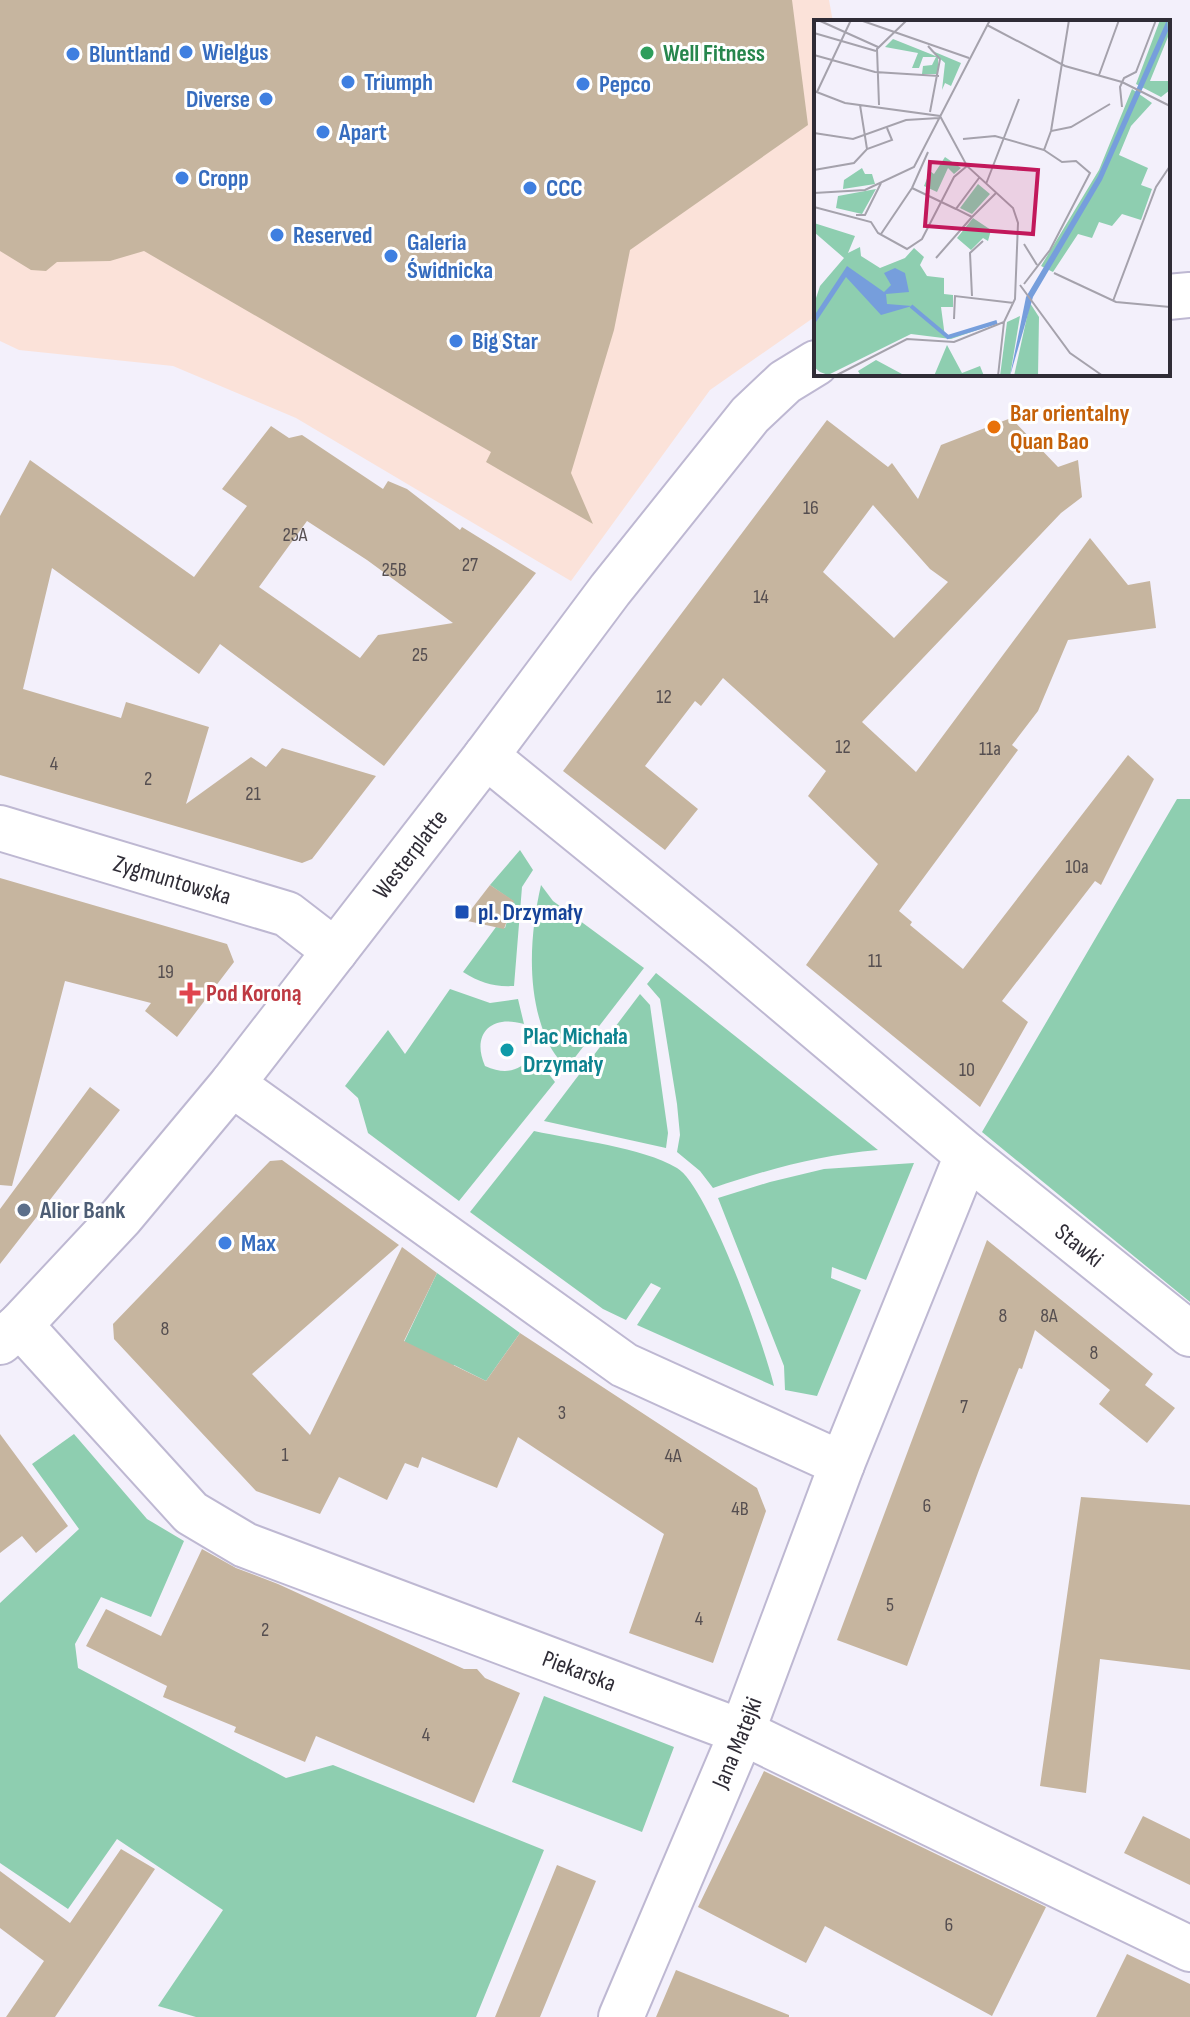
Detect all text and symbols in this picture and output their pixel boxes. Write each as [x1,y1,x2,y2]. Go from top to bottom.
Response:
inset map [814,20,1170,376]
place label: Wielgus [202,38,269,67]
place label: Well Fitness [663,39,765,68]
place label: Bluntland [89,40,170,69]
marker: Wielgus [177,43,195,61]
marker: Well Fitness [638,44,656,62]
marker: Bluntland [64,45,82,63]
place label: Triumph [364,68,433,97]
place label: Pepco [599,70,651,99]
marker: Triumph [339,73,357,91]
marker: Pepco [574,75,592,93]
place label: Diverse [186,85,250,114]
marker: Diverse [257,90,275,108]
place label: Apart [338,118,387,147]
marker: Apart [314,123,332,141]
place label: Cropp [198,164,249,193]
marker: Cropp [173,169,191,187]
place label: CCC [546,174,583,203]
marker: CCC [521,179,539,197]
place label: Reserved [293,221,372,250]
marker: Reserved [268,226,286,244]
place label: Galeria Świdnicka [407,228,493,285]
marker: Galeria Świdnicka [382,247,400,265]
place label: Big Star [472,327,539,356]
marker: Big Star [447,332,465,350]
place label: Bar orientalny Quan Bao [1010,399,1129,456]
marker: Bar orientalny Quan Bao [985,418,1003,436]
house number: 16 [803,496,819,520]
house number: 25A [283,523,308,547]
house number: 27 [462,553,478,577]
house number: 25B [381,558,407,582]
house number: 14 [753,585,769,609]
house number: 25 [412,643,428,667]
house number: 12 [656,685,672,709]
house number: 12 [835,735,851,759]
house number: 11a [979,737,1001,761]
house number: 4 [50,752,58,776]
house number: 2 [144,767,152,791]
house number: 21 [245,782,261,806]
street label: Westerplatte [367,804,454,905]
street label: Zygmuntowska [110,849,234,911]
house number: 10a [1065,855,1089,879]
place label: pl. Drzymały [478,898,583,927]
marker: pl. Drzymały [453,903,471,921]
house number: 11 [868,949,882,973]
house number: 19 [158,960,174,984]
place label: Pod Koroną [206,979,301,1008]
marker: Pod Koroną [181,984,199,1002]
place label: Plac Michała Drzymały [523,1022,628,1079]
marker: Plac Michała Drzymały [498,1041,516,1059]
house number: 10 [959,1058,975,1082]
place label: Alior Bank [39,1196,125,1225]
marker: Alior Bank [15,1201,33,1219]
street label: Stawki [1049,1217,1109,1274]
place label: Max [241,1229,276,1258]
marker: Max [216,1234,234,1252]
house number: 8 [999,1304,1007,1328]
house number: 8A [1040,1304,1058,1328]
house number: 8 [161,1317,169,1341]
house number: 8 [1090,1341,1098,1365]
house number: 7 [960,1395,968,1419]
house number: 3 [558,1401,566,1425]
house number: 1 [282,1443,289,1467]
house number: 4A [665,1444,682,1468]
house number: 6 [923,1494,931,1518]
house number: 4B [731,1497,749,1521]
house number: 5 [886,1593,894,1617]
house number: 4 [695,1607,703,1631]
house number: 2 [261,1618,269,1642]
street label: Piekarska [538,1644,620,1698]
street label: Jana Matejki [705,1693,769,1794]
house number: 4 [422,1723,430,1747]
house number: 6 [945,1913,953,1937]

